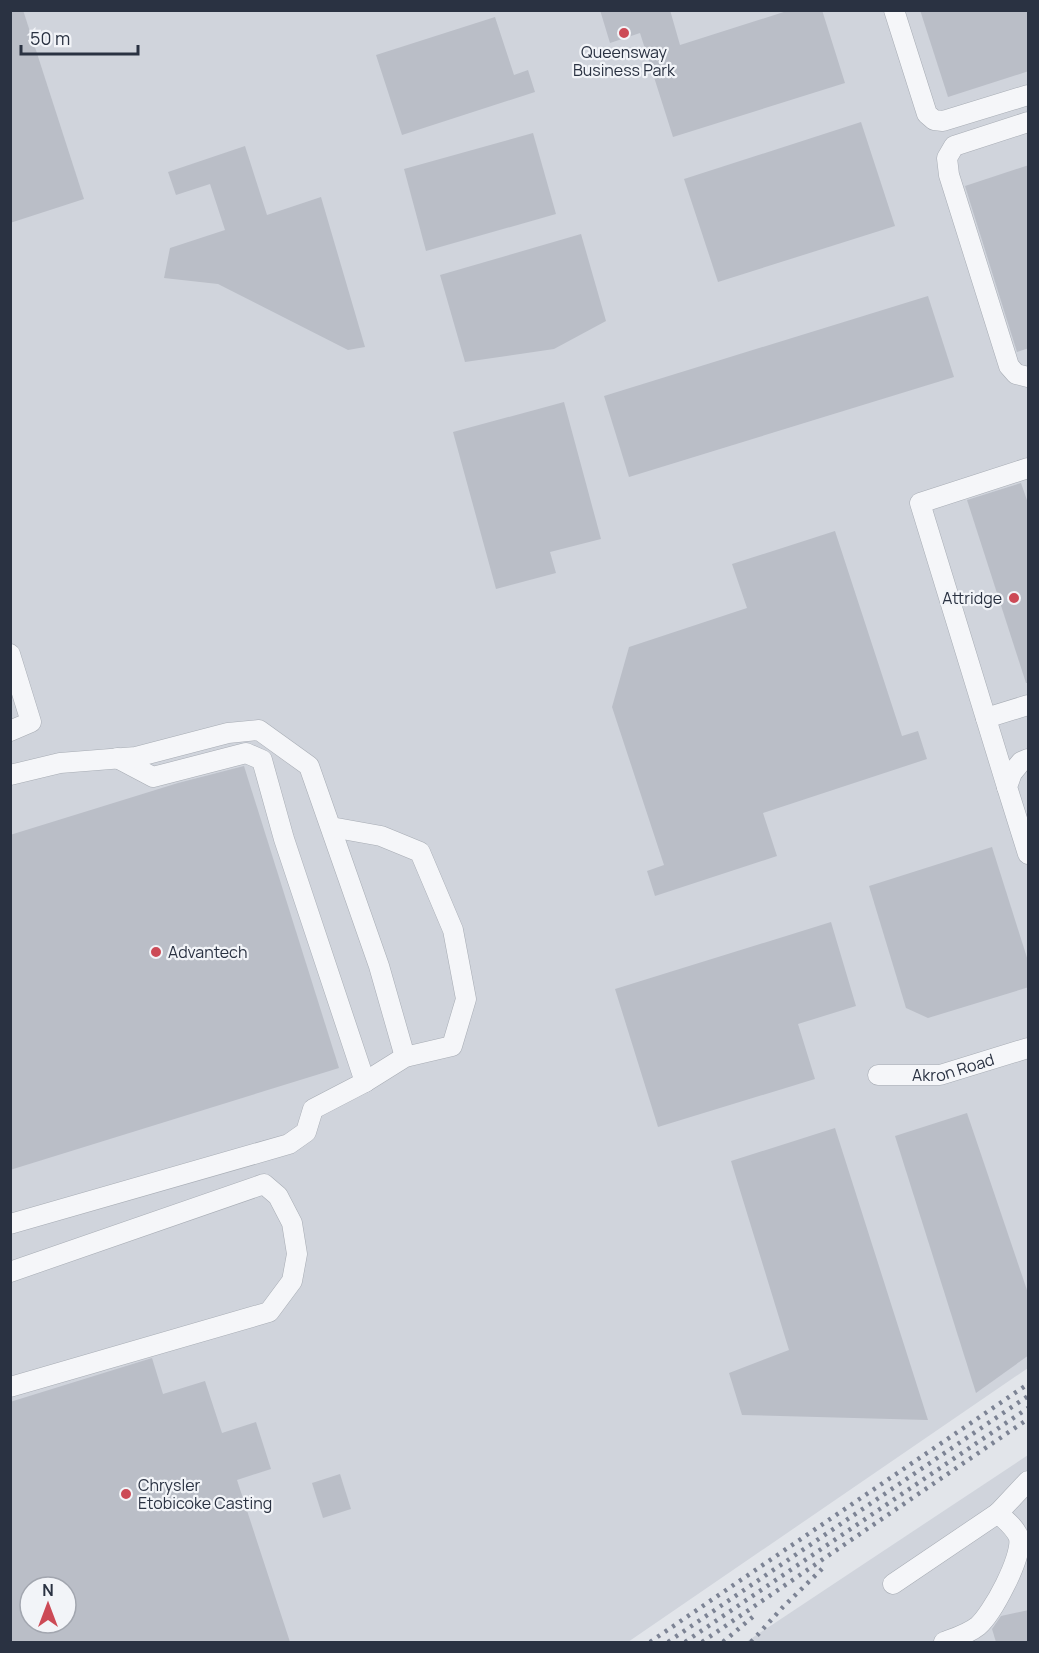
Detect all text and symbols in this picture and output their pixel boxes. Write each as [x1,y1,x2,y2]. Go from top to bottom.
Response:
scale bar [21,18,138,56]
text: 50 m [30,26,70,50]
marker: Queensway Business Park [617,26,631,40]
place label: Queensway Business Park [573,41,676,81]
place label: Attridge [942,587,1002,609]
marker: Attridge [1007,591,1021,605]
place label: Advantech [168,941,247,963]
marker: Advantech [149,945,163,959]
street label: Akron Road [912,1048,997,1087]
place label: Chrysler Etobicoke Casting [138,1474,272,1514]
marker: Chrysler Etobicoke Casting [119,1487,133,1501]
north arrow [18,1575,78,1635]
text: N [42,1579,54,1601]

